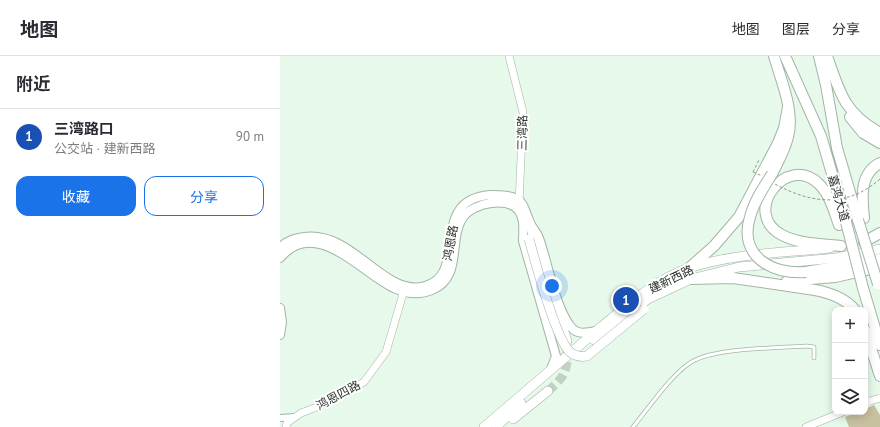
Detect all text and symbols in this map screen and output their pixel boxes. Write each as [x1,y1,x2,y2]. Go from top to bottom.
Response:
text: 地图 [20,17,58,41]
text: 地图 [732,20,760,38]
text: 图层 [782,20,810,38]
text: 分享 [832,20,860,38]
text: 附近 [16,73,50,95]
street label: 三湾路 [514,115,530,151]
text: 三湾路口 [54,119,114,138]
text: 1 [25,128,33,145]
text: 90 m [236,128,264,145]
text: 公交站 · 建新西路 [54,140,155,157]
street label: 嘉鸿大道 [825,173,853,223]
button: 收藏 [16,176,136,216]
button: 分享 [144,176,264,216]
street label: 鸿恩路 [439,224,461,262]
street label: 建新西路 [646,262,696,296]
your location [542,276,562,296]
pin: 1 [613,285,639,315]
map controls [832,307,868,415]
button: + [832,307,868,343]
button: − [832,343,868,379]
street label: 鸿恩四路 [313,377,363,413]
button: layers [832,379,868,415]

